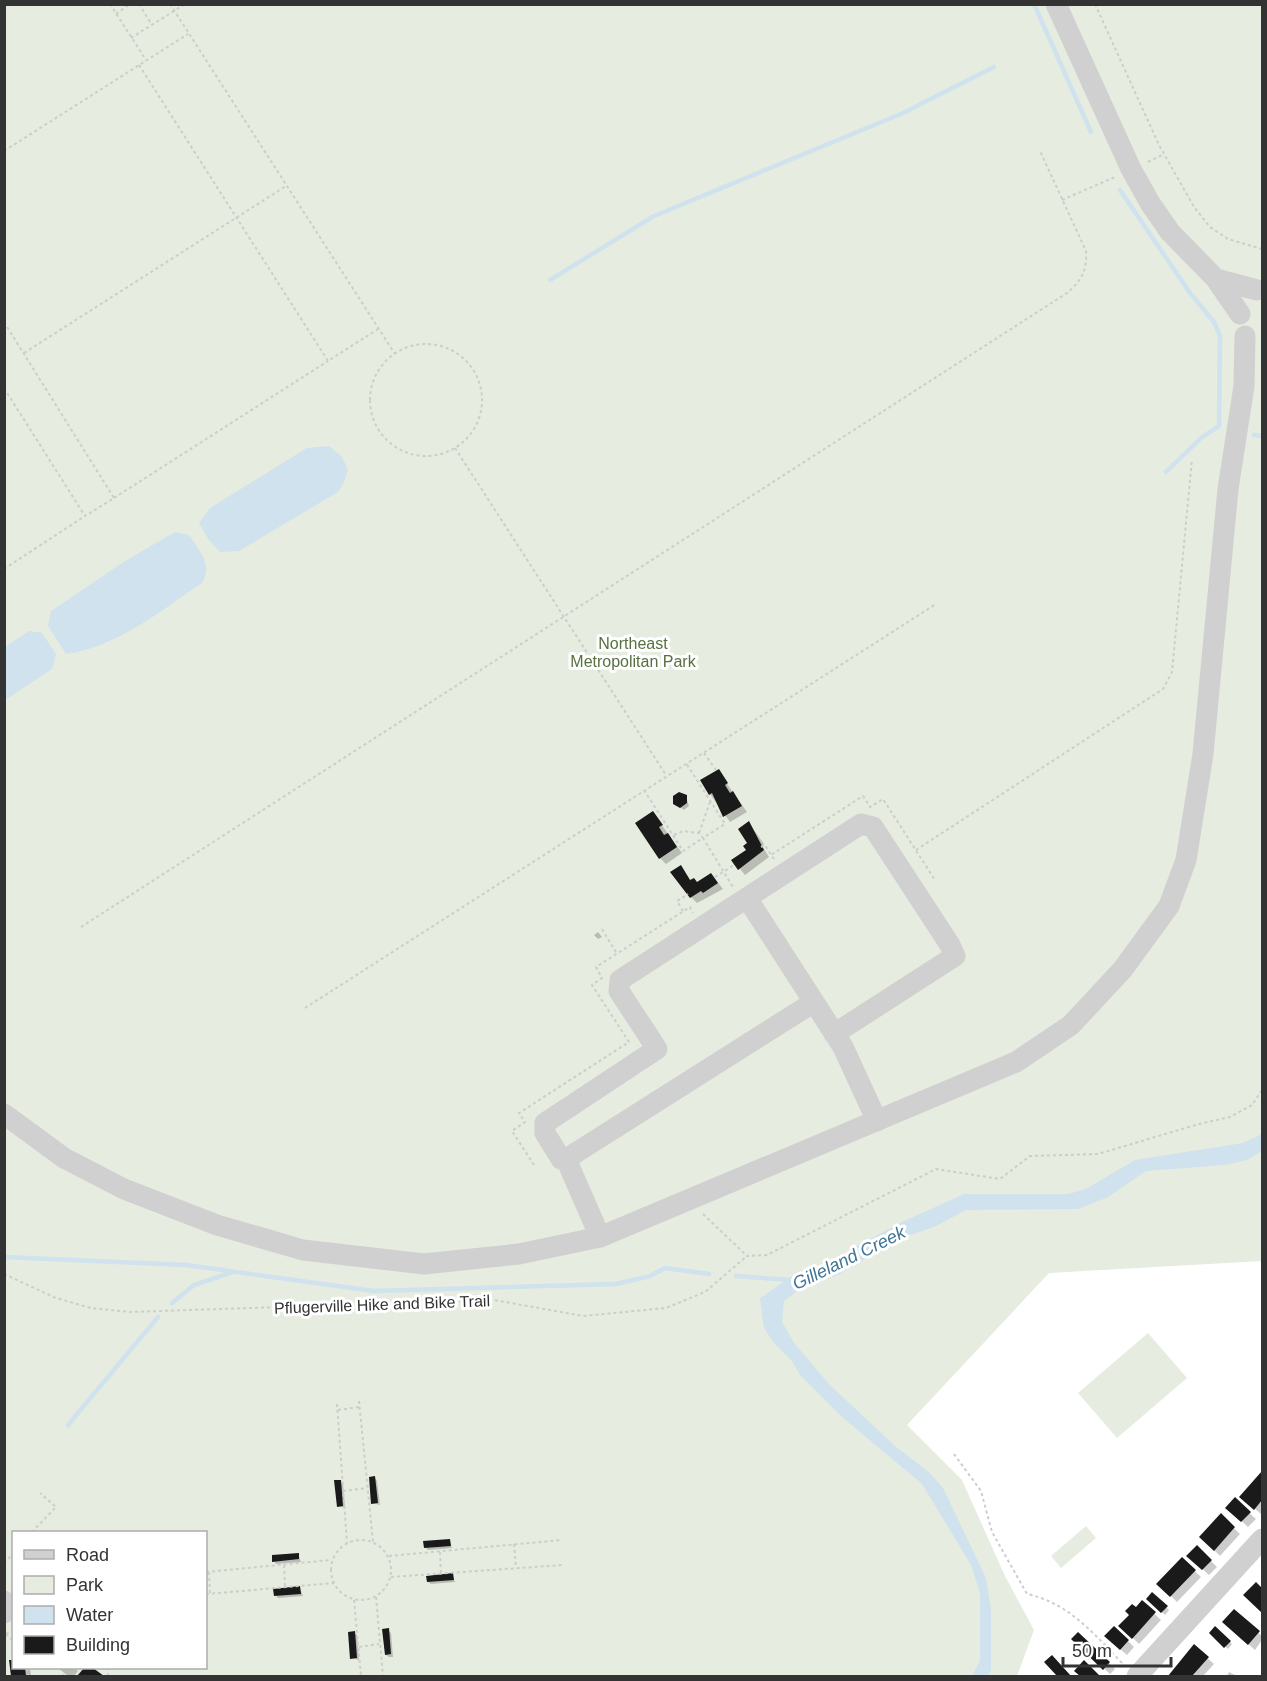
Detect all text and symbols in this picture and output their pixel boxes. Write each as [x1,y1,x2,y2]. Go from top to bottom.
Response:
park label: Northeast Metropolitan Park [570,635,697,670]
water label: Gilleland Creek [789,1222,910,1294]
street label: Pflugerville Hike and Bike Trail [274,1292,490,1317]
legend [12,1531,207,1669]
text: Road [66,1545,109,1565]
text: Park [66,1575,104,1595]
text: Water [66,1605,113,1625]
scale bar [1063,1630,1171,1668]
text: Building [66,1635,130,1655]
text: 50 m [1072,1641,1112,1661]

